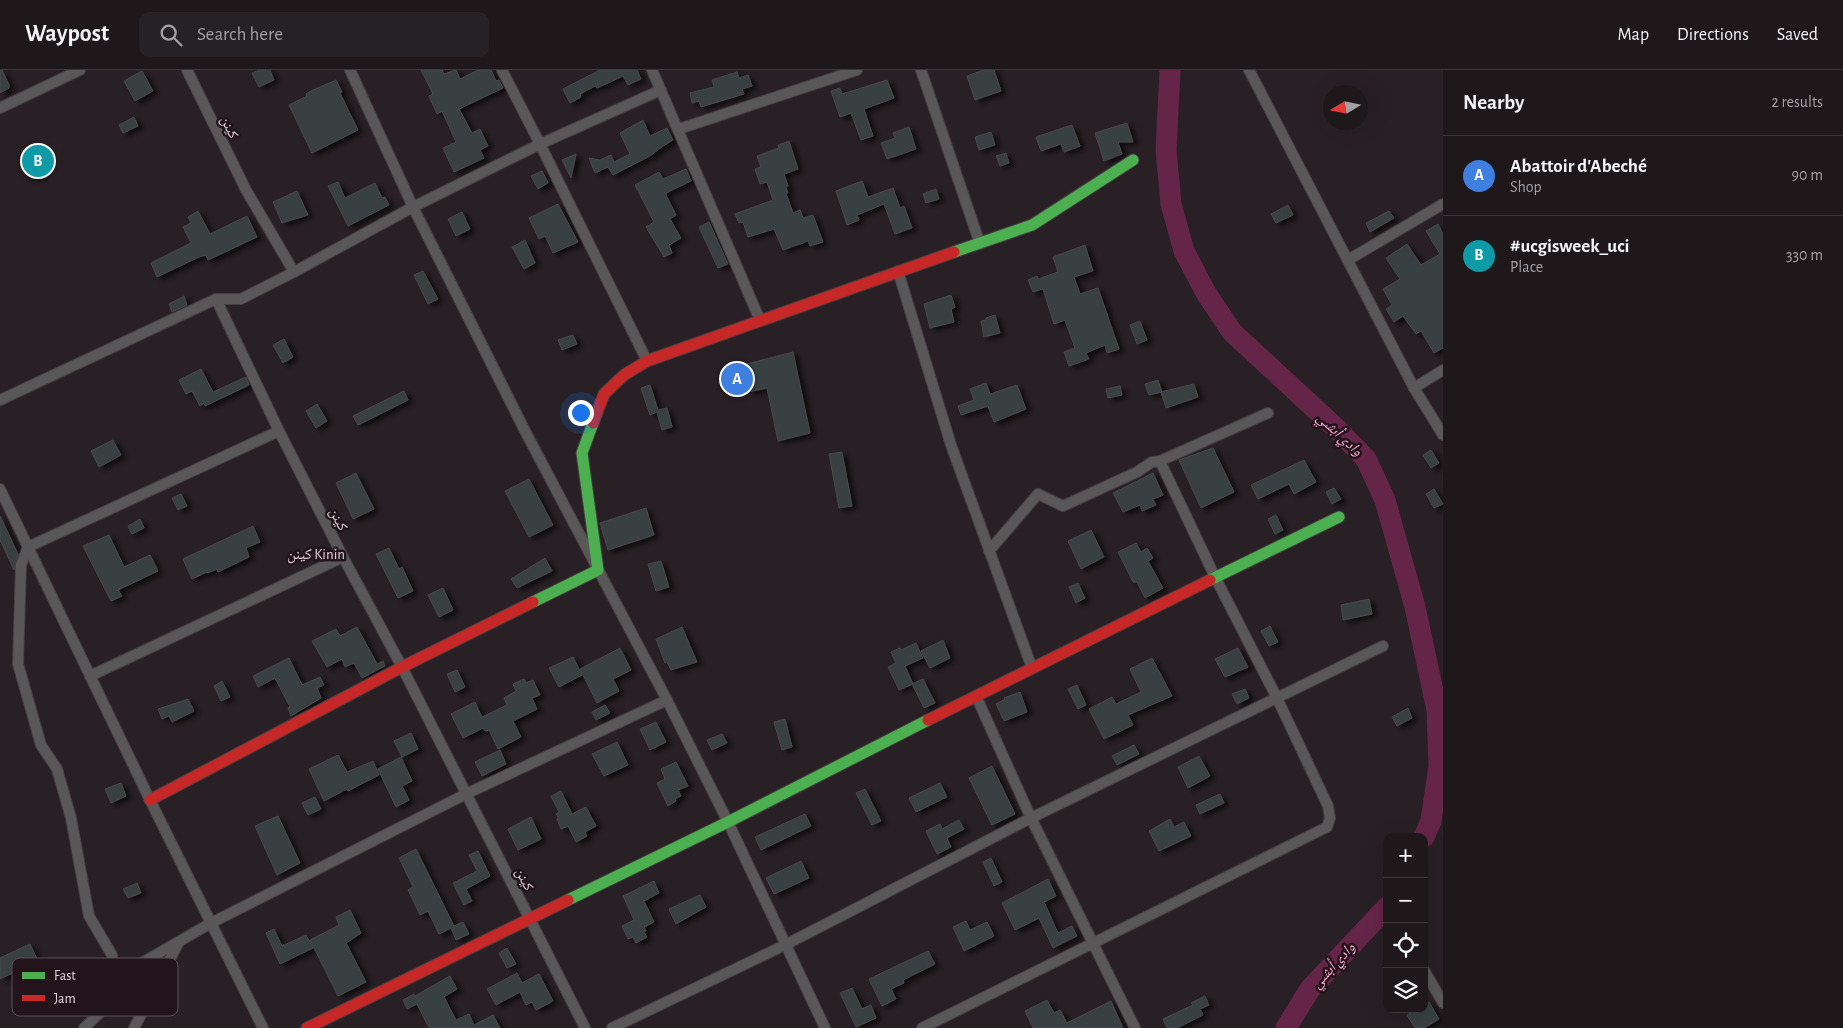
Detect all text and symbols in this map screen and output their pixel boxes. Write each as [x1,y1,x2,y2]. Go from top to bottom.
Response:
search box [139,12,489,57]
icon: search [157,21,185,49]
text: Waypost [25,22,109,46]
text: Search here [197,25,283,44]
text: Map [1618,26,1649,44]
text: Directions [1677,26,1749,44]
text: Saved [1777,26,1818,44]
north arrow [1323,85,1368,130]
text: Nearby [1463,92,1524,113]
text: 2 results [1771,94,1823,110]
street label: كينن [217,114,241,142]
pin: B [22,142,54,180]
text: Abattoir d'Abeché [1510,157,1647,176]
text: A [1474,167,1484,183]
text: 90 m [1792,167,1823,183]
text: Shop [1510,179,1542,195]
text: #ucgisweek_uci [1510,237,1630,256]
text: B [1474,247,1484,263]
text: 330 m [1786,247,1823,263]
text: Place [1510,259,1543,275]
pin: A [721,360,753,398]
your location [568,400,594,426]
water label: وادي أبشي [1311,408,1367,462]
street label: كينن [326,506,350,534]
district label: كينن Kinin [287,547,345,564]
map controls [1383,833,1428,1013]
button: + [1383,833,1428,878]
street label: كينن [512,866,536,894]
button: − [1383,878,1428,923]
button: locate [1383,923,1428,968]
water label: وادي أبشي [1307,938,1361,994]
legend [12,958,178,1016]
button: layers [1383,968,1428,1013]
text: Fast [54,969,76,983]
text: Jam [54,992,76,1006]

